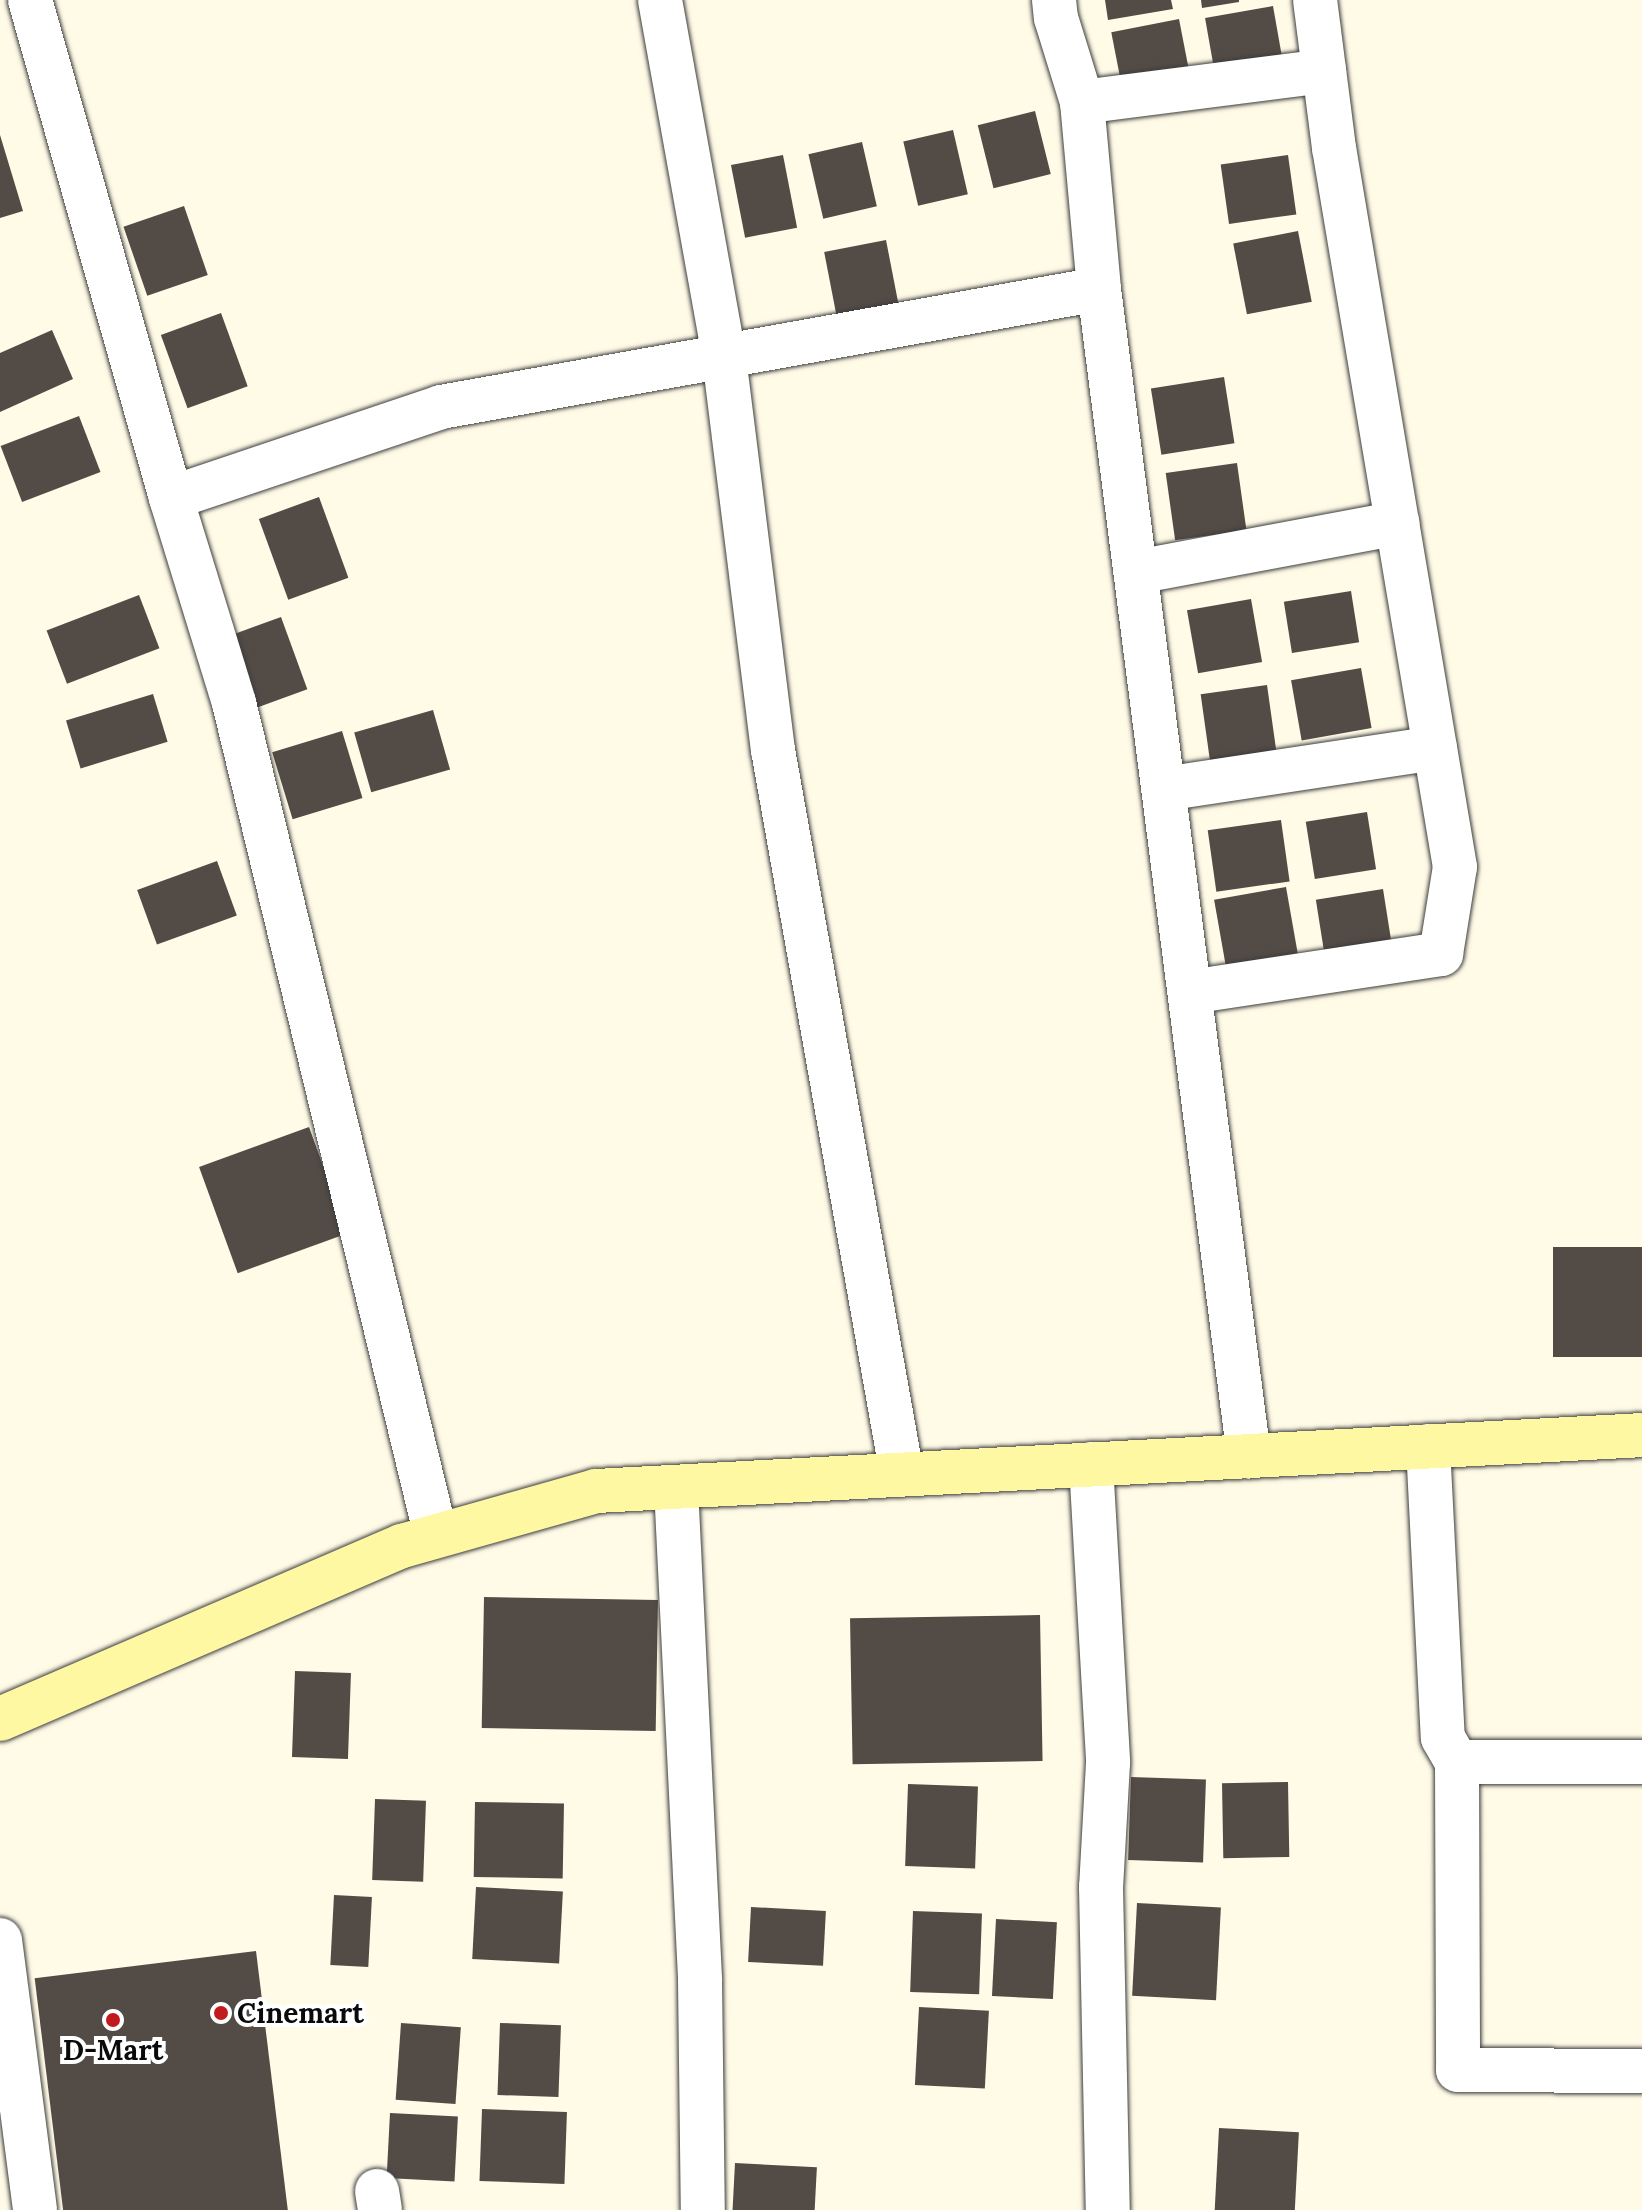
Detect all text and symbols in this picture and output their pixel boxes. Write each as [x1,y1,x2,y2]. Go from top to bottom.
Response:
place label: Cinemart [237,1996,364,2030]
marker: Cinemart [212,2004,230,2022]
marker: D-Mart [104,2011,122,2029]
place label: D-Mart [63,2033,163,2067]

